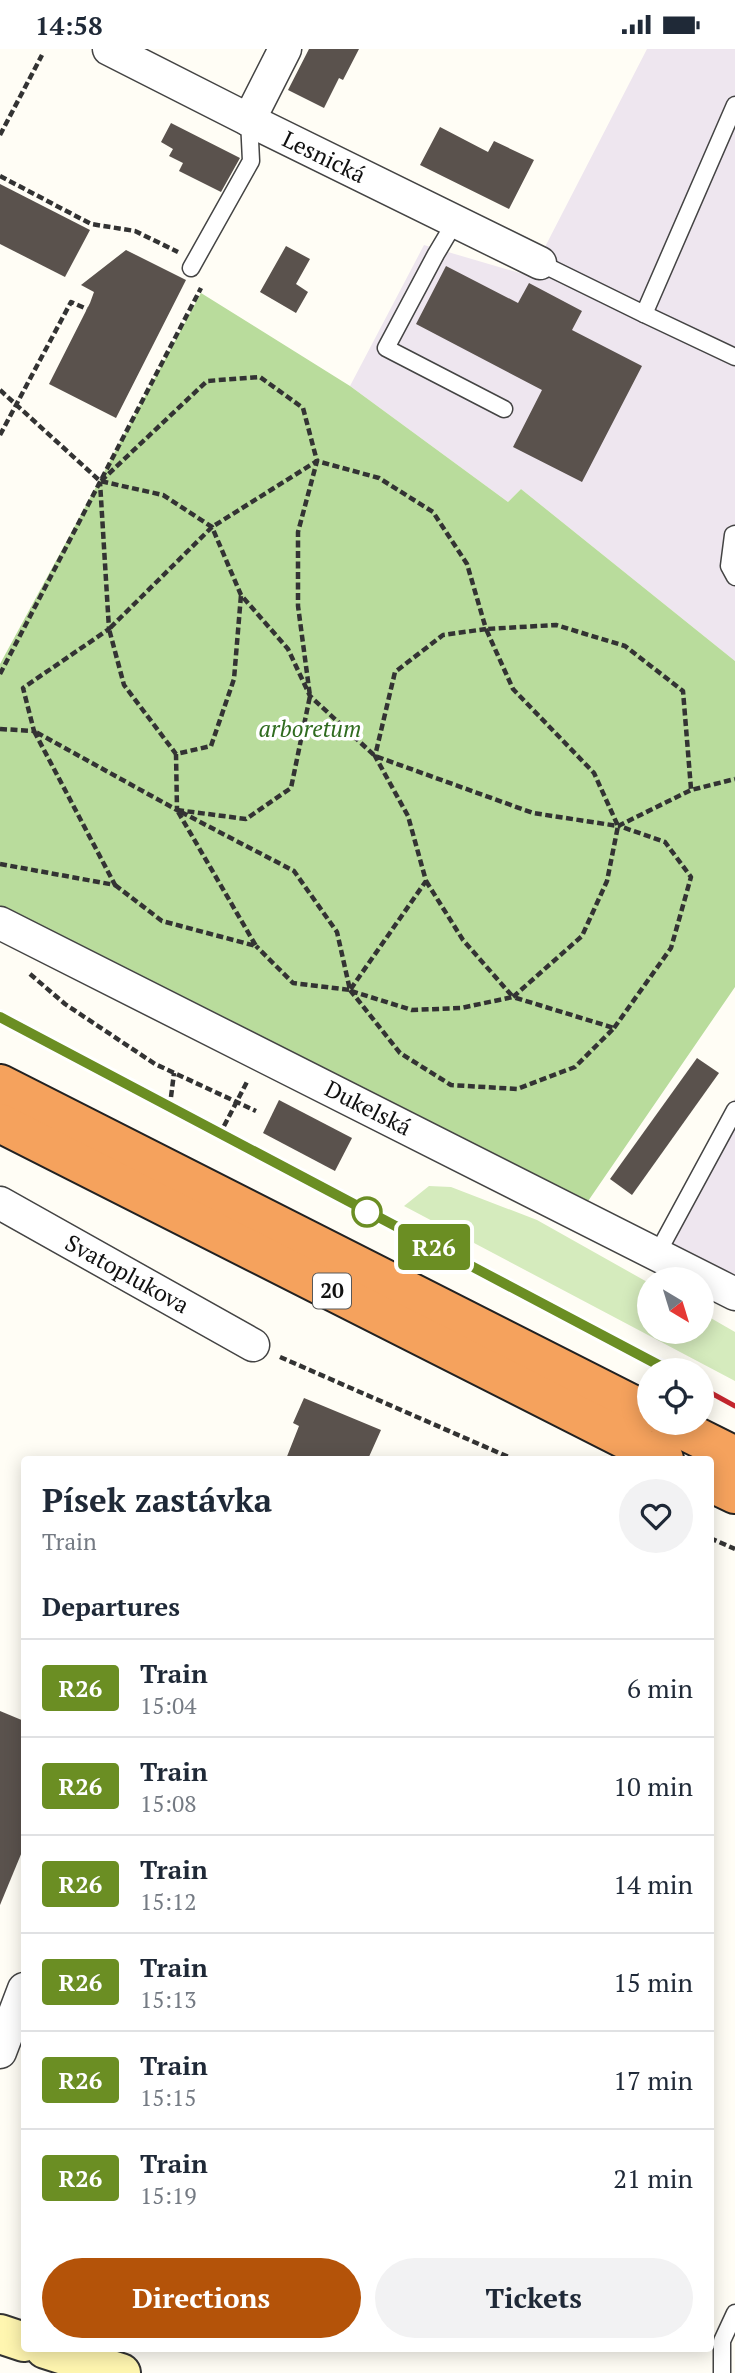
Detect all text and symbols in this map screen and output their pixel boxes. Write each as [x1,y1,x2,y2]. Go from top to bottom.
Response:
text: 14:58 [35,8,103,42]
street label: Lesnická [277,123,371,190]
park label: arboretum [259,713,361,744]
street label: Dukelská [320,1073,417,1143]
unlabelled marker [352,1197,382,1227]
line badge: R26 [394,1224,474,1270]
street label: Svatoplukova [60,1227,195,1321]
text: R26 [412,1231,456,1263]
north arrow [637,1267,714,1344]
map controls [637,1267,714,1435]
road number: 20 [313,1273,351,1309]
button: locate [637,1358,714,1435]
text: Písek zastávka [42,1478,272,1521]
button: heart [619,1479,693,1553]
text: Train [42,1526,97,1557]
text: Departures [42,1589,180,1623]
text: Train [140,1656,208,1690]
text: 6 min [627,1671,693,1705]
text: R26 [59,1672,102,1704]
text: 15:04 [140,1690,197,1721]
text: Train [140,1754,208,1788]
text: 10 min [613,1769,693,1803]
text: R26 [59,1770,102,1802]
text: 15:08 [140,1788,197,1819]
text: Train [140,1852,208,1886]
text: 14 min [613,1867,693,1901]
text: R26 [59,1868,102,1900]
text: 15:12 [140,1886,197,1917]
text: Train [140,1950,208,1984]
text: 15 min [613,1965,693,1999]
text: R26 [59,1966,102,1998]
text: 15:13 [140,1984,197,2015]
text: Train [140,2048,208,2082]
text: 17 min [613,2063,693,2097]
text: R26 [59,2064,102,2096]
text: 15:15 [140,2082,197,2113]
text: Train [140,2146,208,2180]
text: 21 min [613,2161,693,2195]
text: R26 [59,2162,102,2194]
text: 15:19 [140,2180,197,2211]
button: Directions [42,2258,361,2338]
button: Tickets [375,2258,693,2338]

